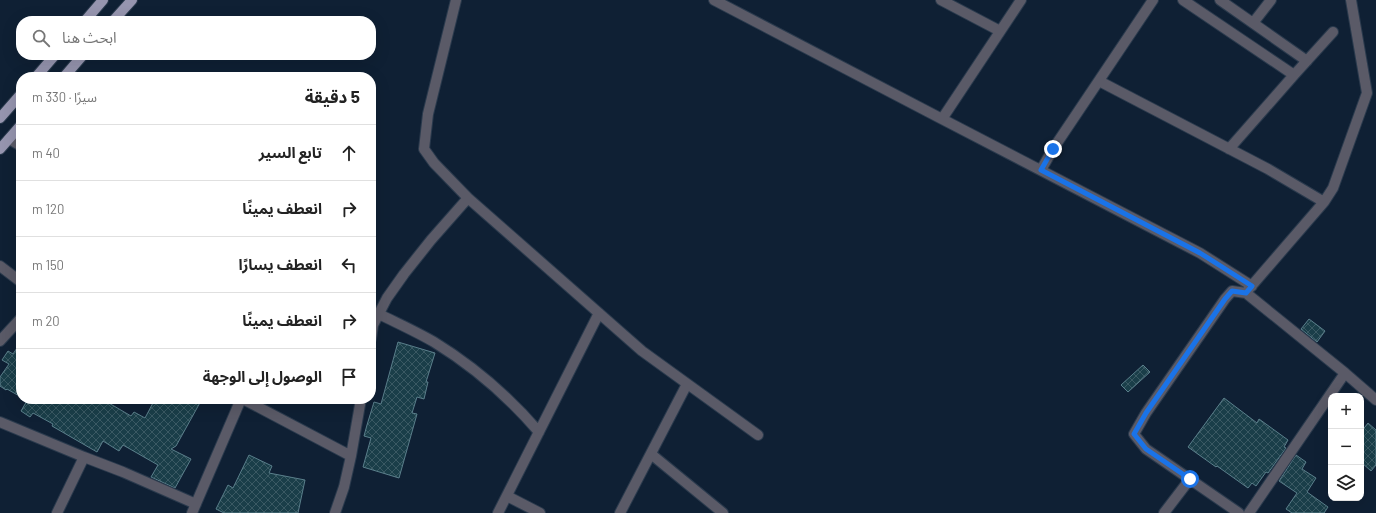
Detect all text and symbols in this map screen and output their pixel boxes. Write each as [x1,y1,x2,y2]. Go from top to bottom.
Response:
search box [16,16,376,60]
icon: search [30,27,52,49]
text: ابحث هنا [62,28,117,46]
text: 5 دقيقة [305,86,360,106]
text: سيرًا · 330 m [32,89,97,105]
route end [1044,140,1062,158]
icon: ahead [338,142,360,164]
text: تابع السير [259,143,322,161]
text: 40 m [32,145,60,161]
icon: right [338,198,360,220]
text: انعطف يمينًا [242,199,322,217]
text: 120 m [32,201,64,217]
icon: left [338,254,360,276]
text: انعطف يسارًا [238,255,322,273]
text: 150 m [32,257,64,273]
icon: right [338,310,360,332]
text: انعطف يمينًا [242,311,322,329]
text: 20 m [32,313,60,329]
icon: arrive [338,366,360,388]
text: الوصول إلى الوجهة [203,367,322,385]
map controls [1328,393,1364,501]
button: + [1328,393,1364,429]
button: − [1328,429,1364,465]
button: layers [1328,465,1364,501]
route start [1181,470,1199,488]

